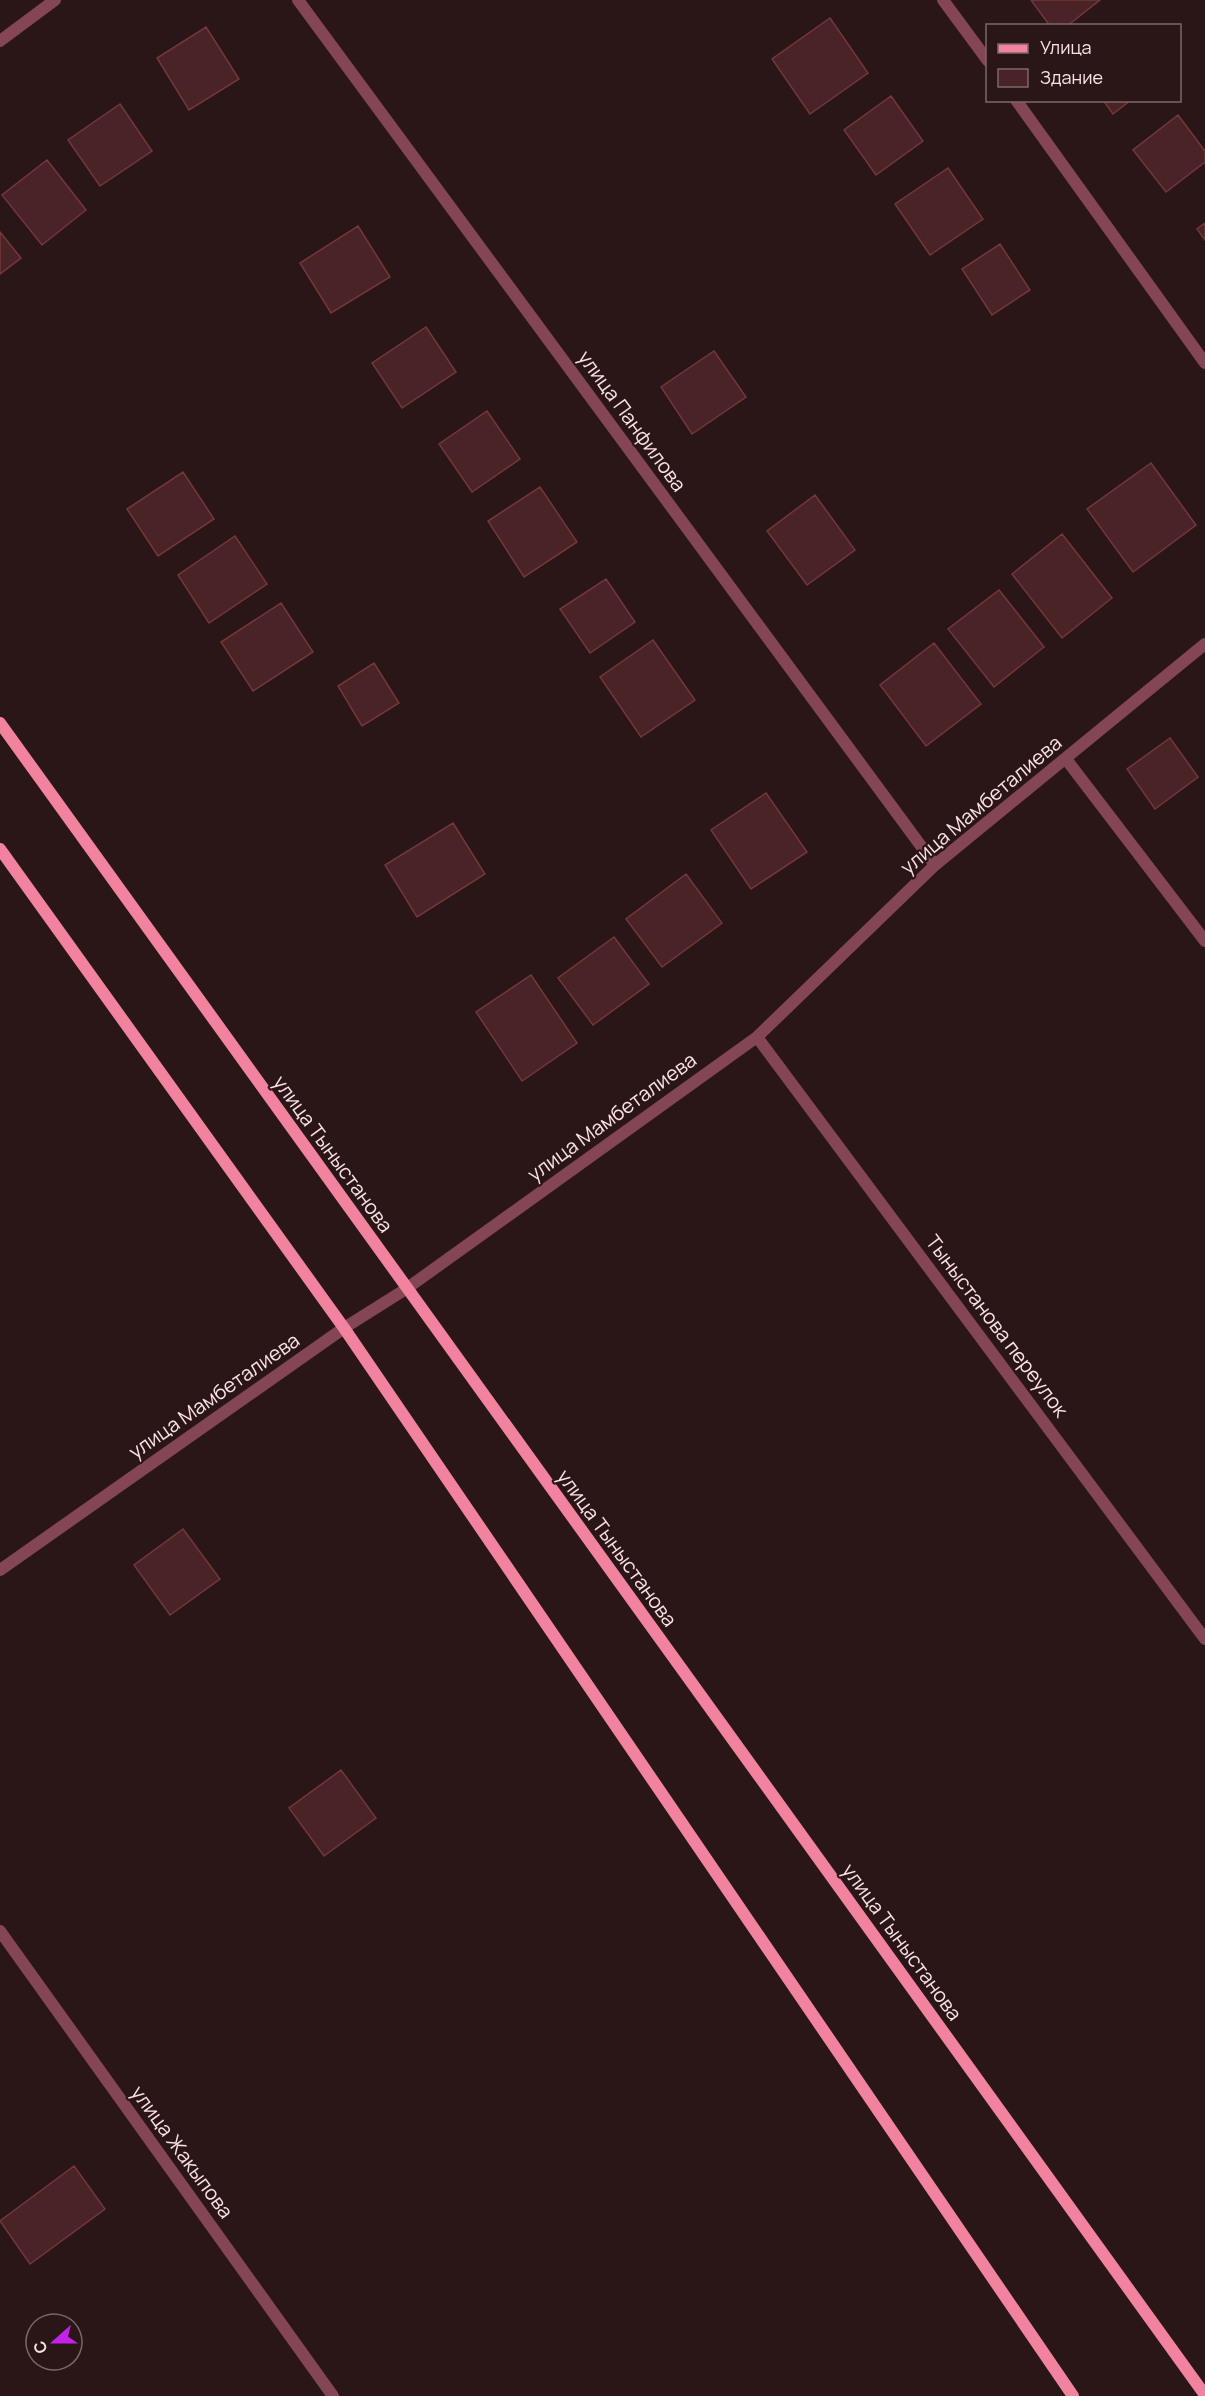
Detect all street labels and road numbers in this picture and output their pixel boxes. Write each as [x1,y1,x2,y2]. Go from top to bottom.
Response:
street label: улица Панфилова [572,345,693,497]
street label: улица Мамбеталиева [894,729,1067,880]
street label: улица Мамбеталиева [522,1046,702,1187]
street label: улица Тыныстанова [267,1070,400,1238]
street label: Тыныстанова переулок [920,1229,1075,1423]
street label: улица Мамбеталиева [123,1326,304,1465]
street label: улица Тыныстанова [551,1464,684,1632]
street label: улица Тыныстанова [836,1858,969,2026]
street label: улица Жакыпова [125,2080,240,2223]

